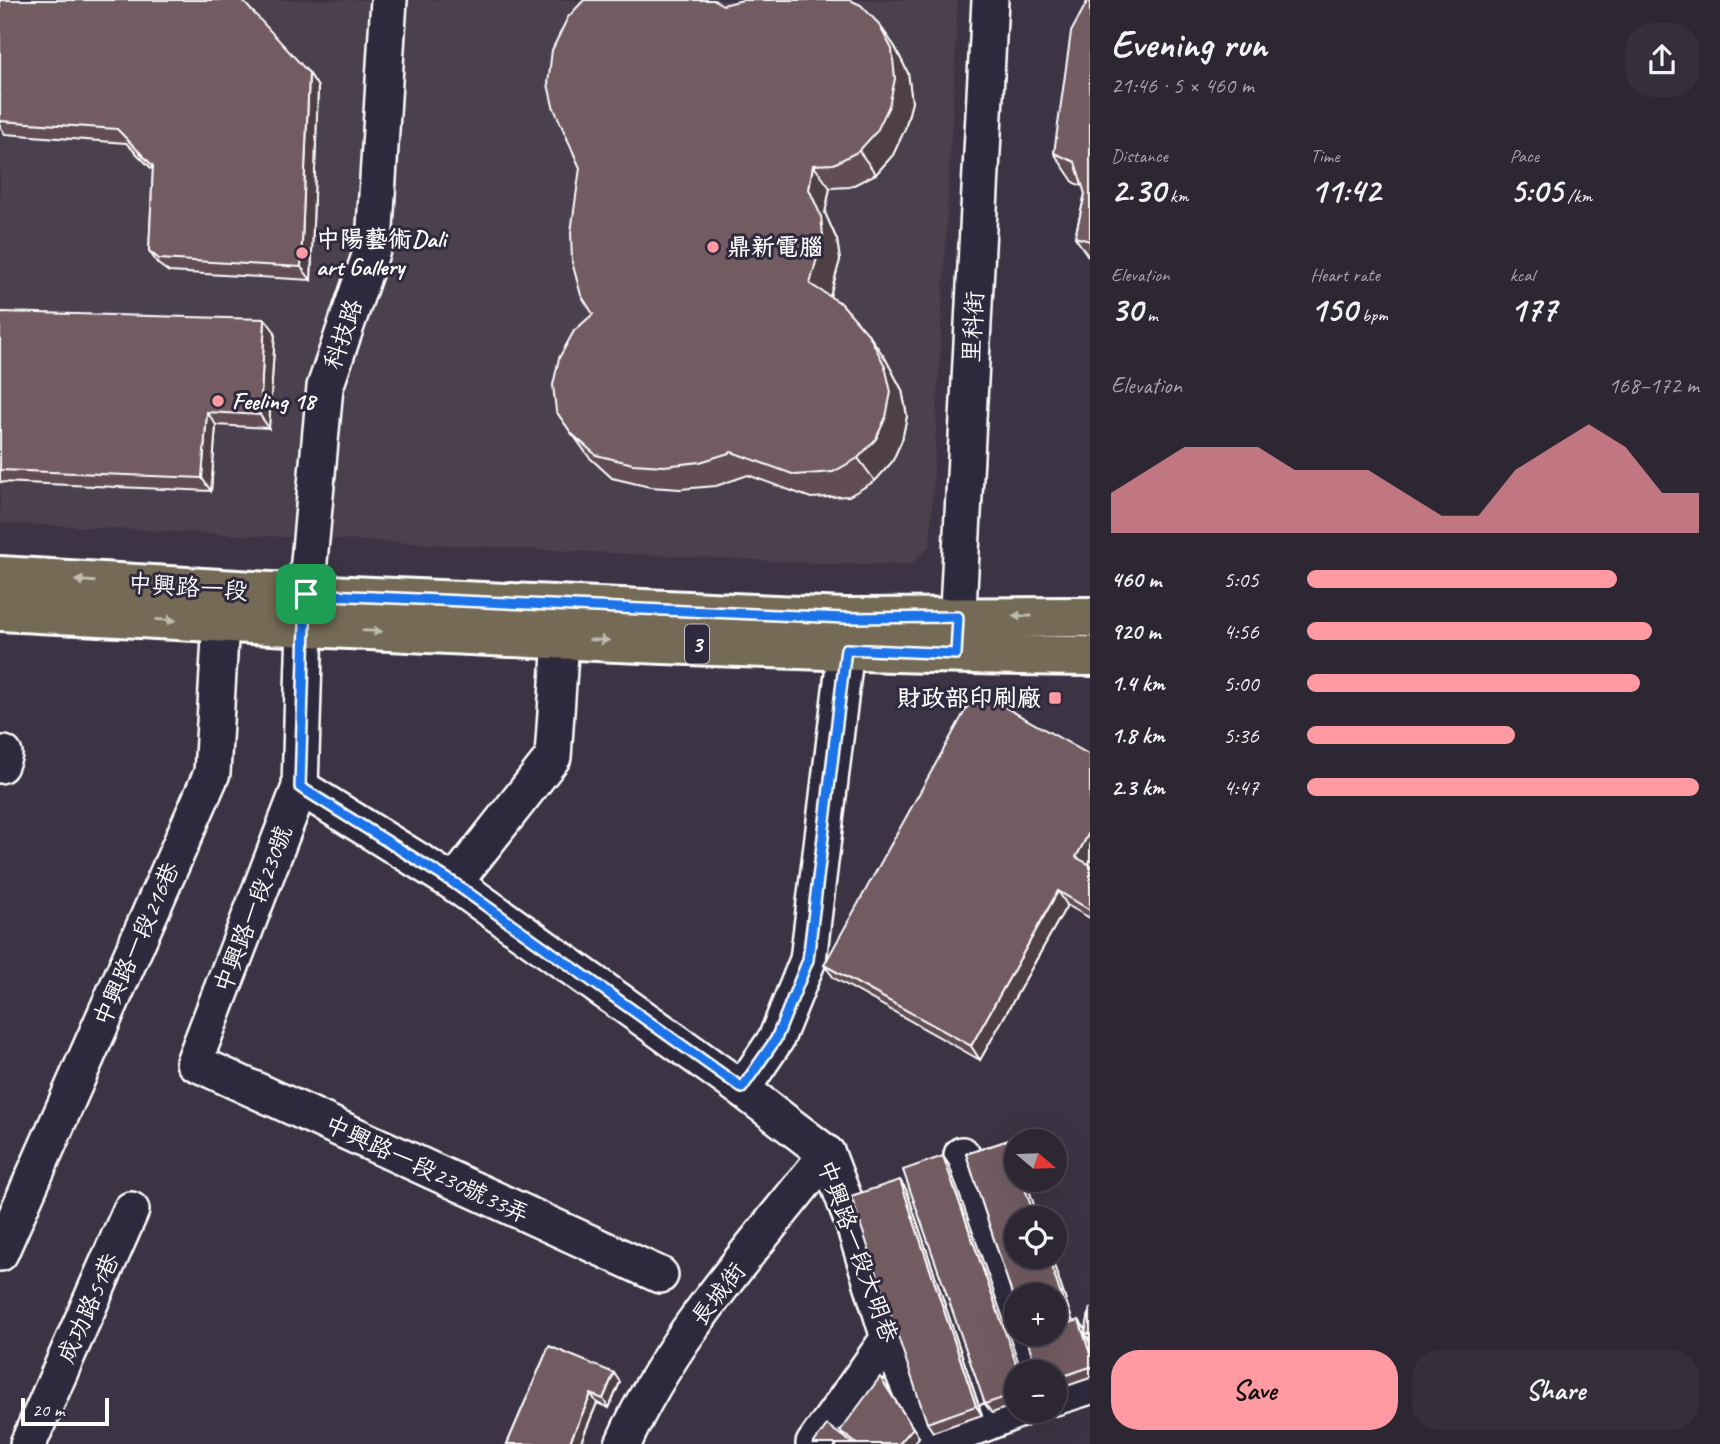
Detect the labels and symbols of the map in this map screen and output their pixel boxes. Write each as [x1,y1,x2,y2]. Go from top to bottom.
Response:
place label: 中陽藝術Dali art Gallery [316,224,449,282]
place label: 鼎新電腦 [727,232,823,262]
marker: 鼎新電腦 [705,239,721,255]
marker: 中陽藝術Dali art Gallery [294,245,310,261]
street label: 里科街 [956,290,990,364]
street label: 科技路 [317,295,369,373]
place label: Feeling 18 [232,386,318,416]
marker: Feeling 18 [210,393,226,409]
pin [276,564,336,624]
street label: 中興路一段 [127,568,249,606]
one-way arrow [73,575,95,586]
one-way arrow [1011,610,1033,622]
one-way arrow [155,614,177,625]
road number: 3 [685,624,709,664]
one-way arrow [361,626,383,637]
one-way arrow [588,635,610,646]
place label: 財政部印刷廠 [897,683,1041,713]
marker: 財政部印刷廠 [1047,690,1063,706]
street label: 中興路一段230號 [207,821,299,997]
street label: 中興路一段216巷 [86,857,186,1031]
street label: 中興路一段230號33弄 [320,1108,534,1230]
north arrow [1004,1129,1068,1192]
street label: 中興路一段大明巷 [811,1156,905,1346]
street label: 成功路51巷 [50,1248,126,1368]
street label: 長城街 [684,1256,752,1332]
scale bar [21,1395,108,1427]

